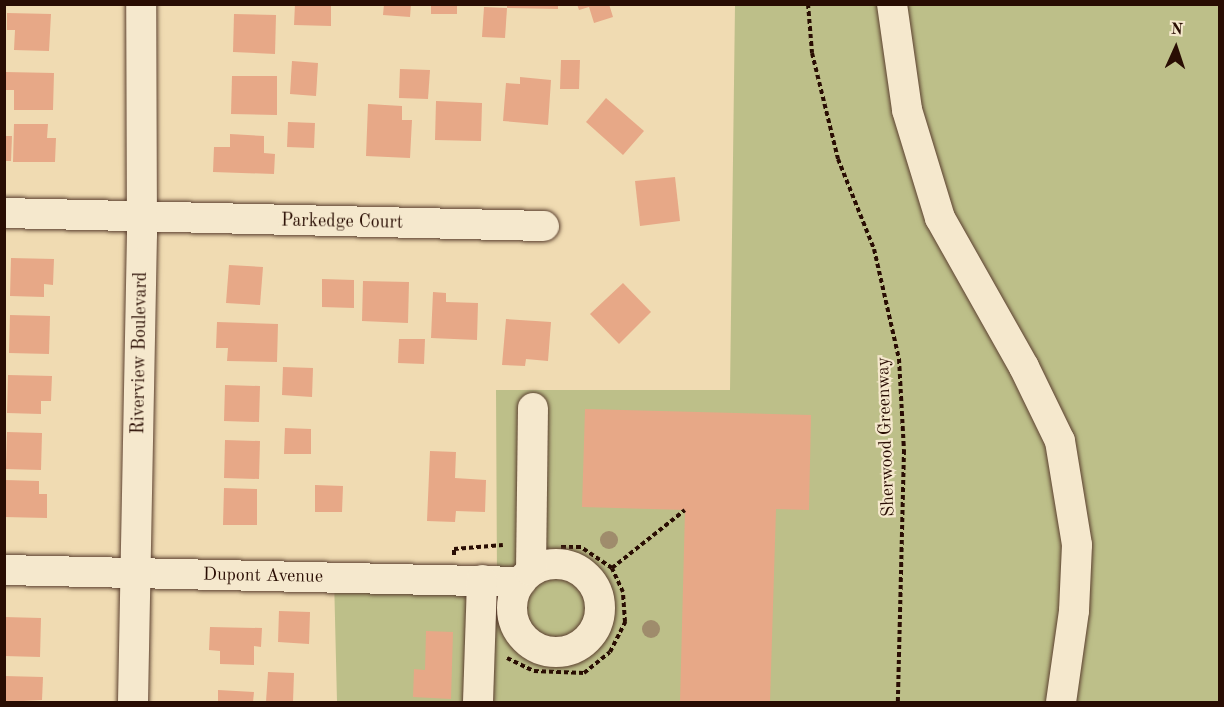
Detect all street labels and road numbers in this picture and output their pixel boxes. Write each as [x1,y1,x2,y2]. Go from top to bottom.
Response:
street label: Parkedge Court [281,210,403,234]
street label: Riverview Boulevard [128,272,152,434]
street label: Sherwood Greenway [872,357,900,517]
street label: Dupont Avenue [203,564,323,588]

